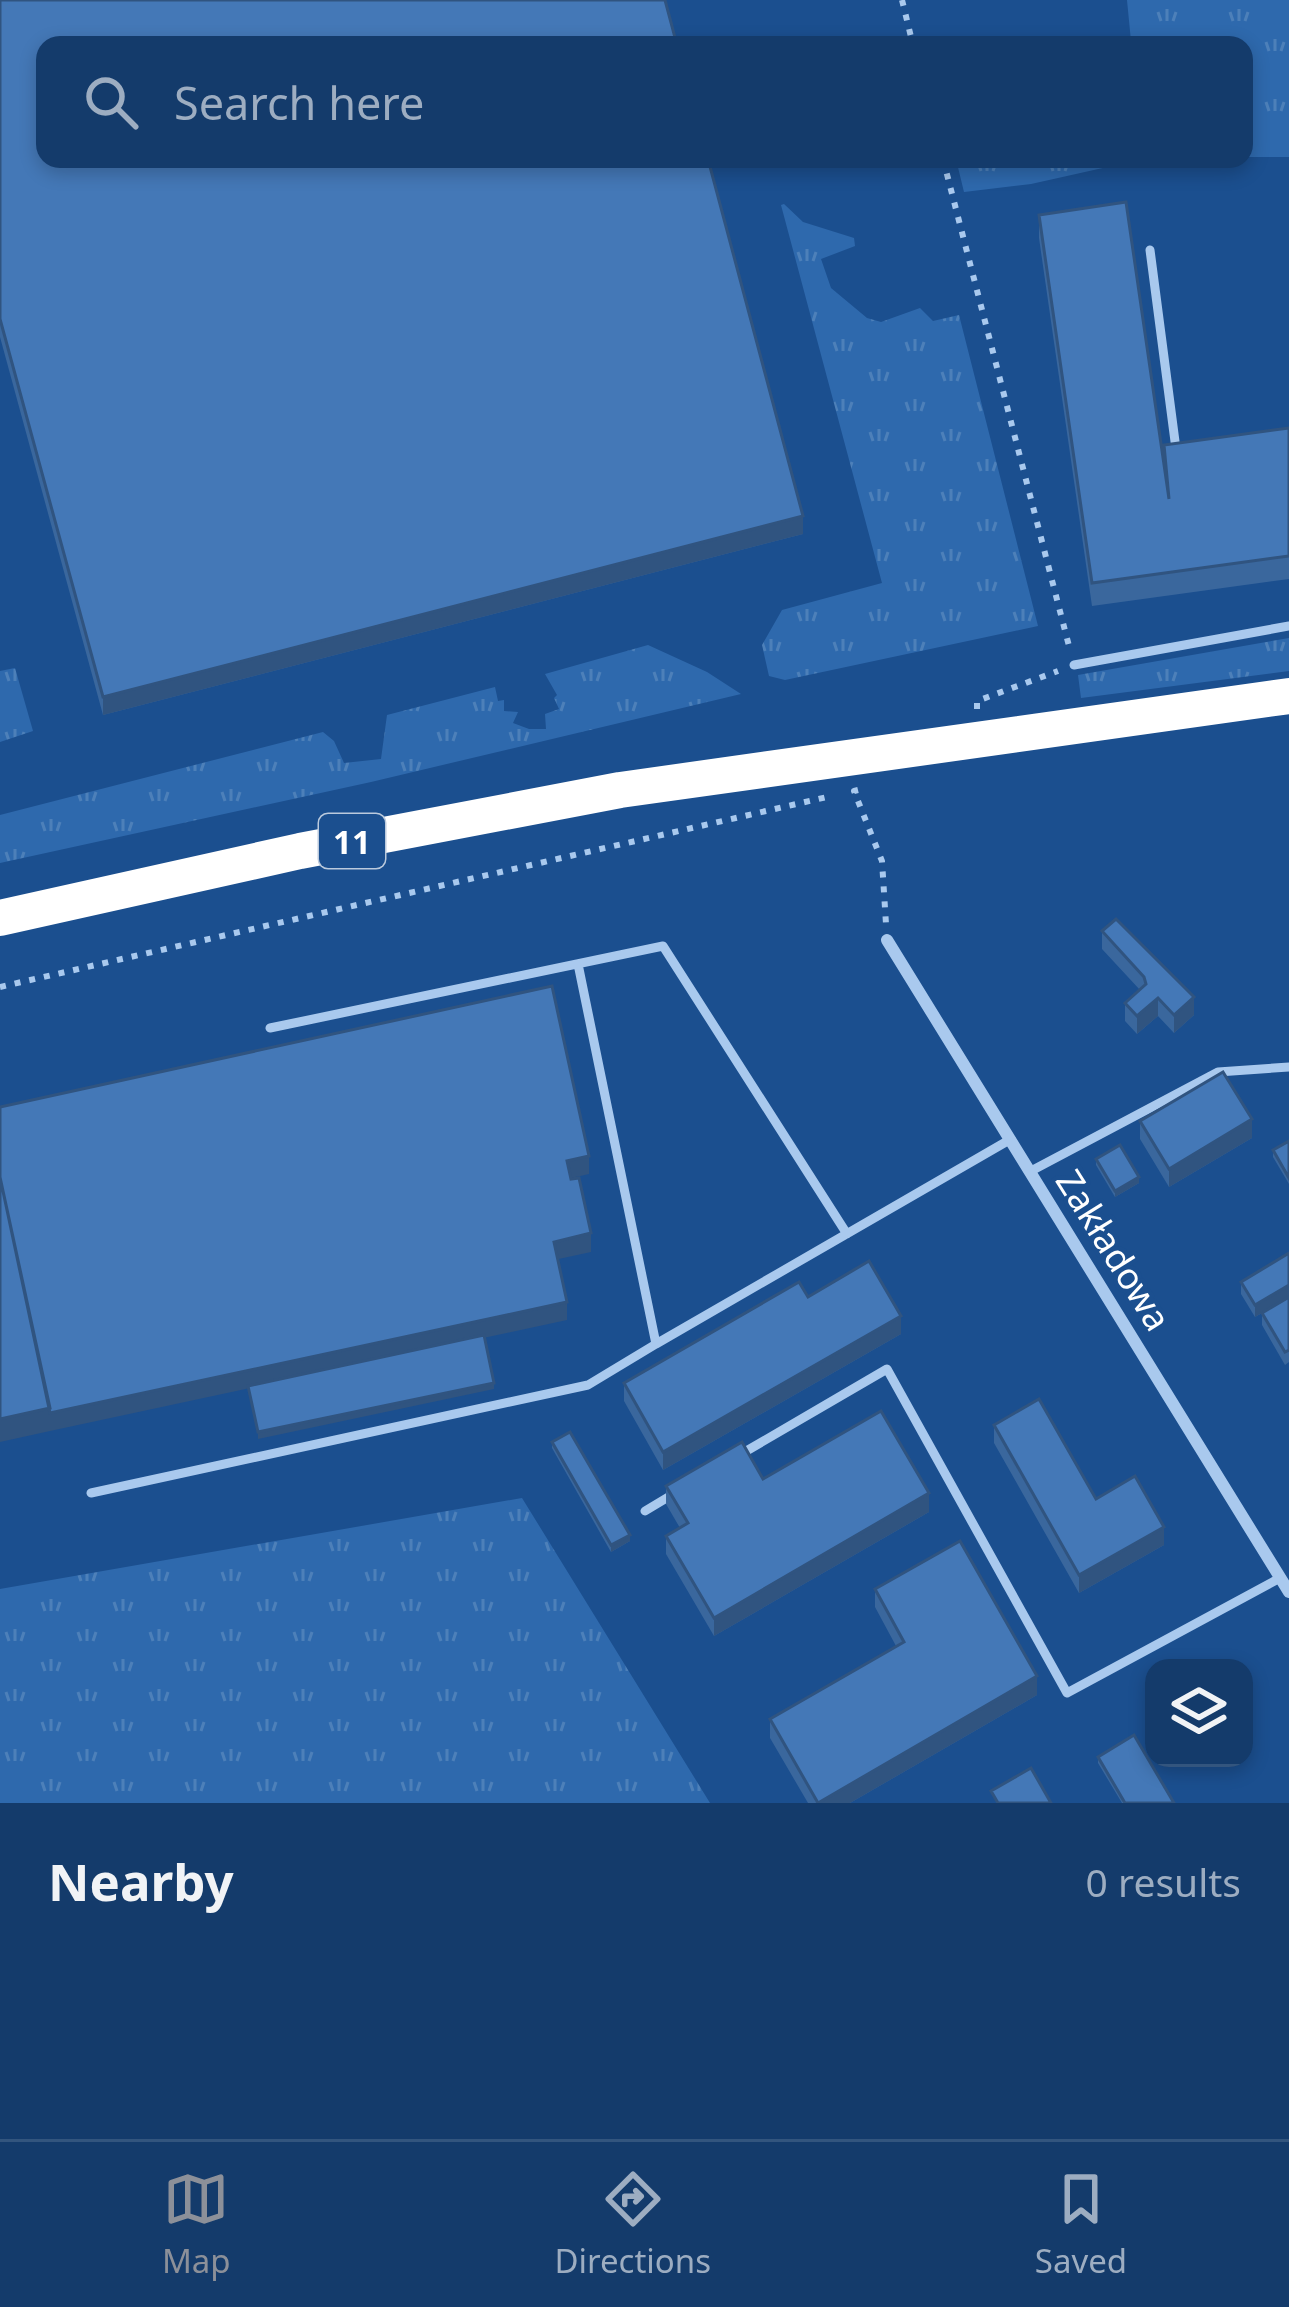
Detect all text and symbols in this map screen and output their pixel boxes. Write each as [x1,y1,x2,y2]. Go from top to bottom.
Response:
search box [36,36,1253,168]
icon: search [78,69,144,135]
text: Search here [174,72,424,133]
road number: 11 [319,814,385,868]
street label: Zakładowa [1045,1160,1183,1340]
map controls [1145,1659,1253,1767]
button: layers [1145,1659,1253,1767]
text: Nearby [48,1846,234,1916]
text: 0 results [1086,1855,1241,1908]
tab: Map [162,2166,231,2283]
tab: Directions [554,2166,711,2283]
tab: Saved [1035,2166,1127,2283]

